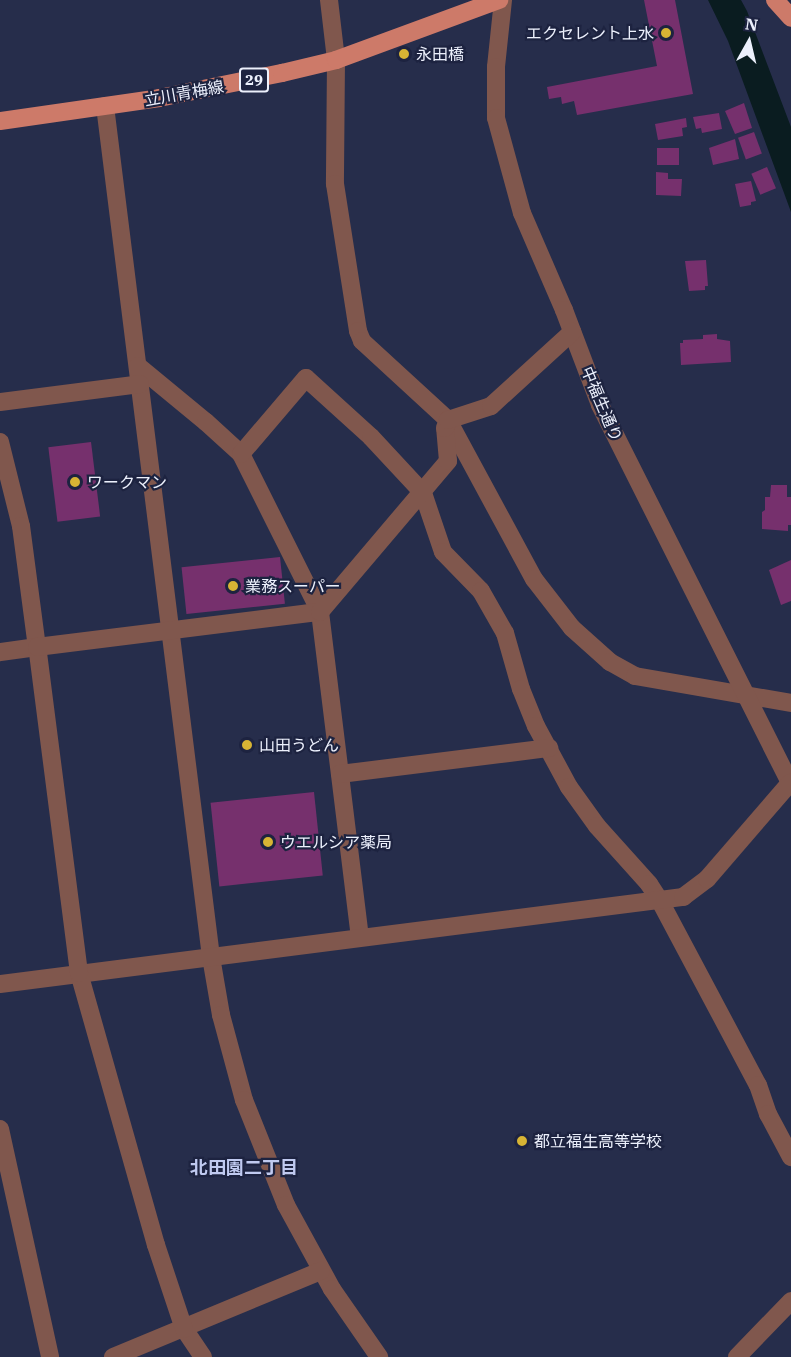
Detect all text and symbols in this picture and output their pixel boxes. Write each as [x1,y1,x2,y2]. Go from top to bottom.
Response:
north arrow [719,12,779,72]
text: N [744,13,759,35]
place label: エクセレント上水 [526,23,654,43]
marker: エクセレント上水 [659,26,673,40]
place label: 永田橋 [416,44,464,64]
marker: 永田橋 [397,47,411,61]
road number: 29 [239,68,269,92]
street label: 立川青梅線 [143,77,225,109]
street label: 中福生通り [578,363,626,445]
place label: ワークマン [87,472,167,492]
marker: ワークマン [68,475,82,489]
place label: 業務スーパー [245,576,341,596]
marker: 業務スーパー [226,579,240,593]
place label: 山田うどん [259,735,339,755]
marker: 山田うどん [240,738,254,752]
place label: ウエルシア薬局 [280,832,392,852]
marker: ウエルシア薬局 [261,835,275,849]
place label: 都立福生高等学校 [534,1131,662,1151]
marker: 都立福生高等学校 [515,1134,529,1148]
district label: 北田園二丁目 [190,1157,298,1179]

